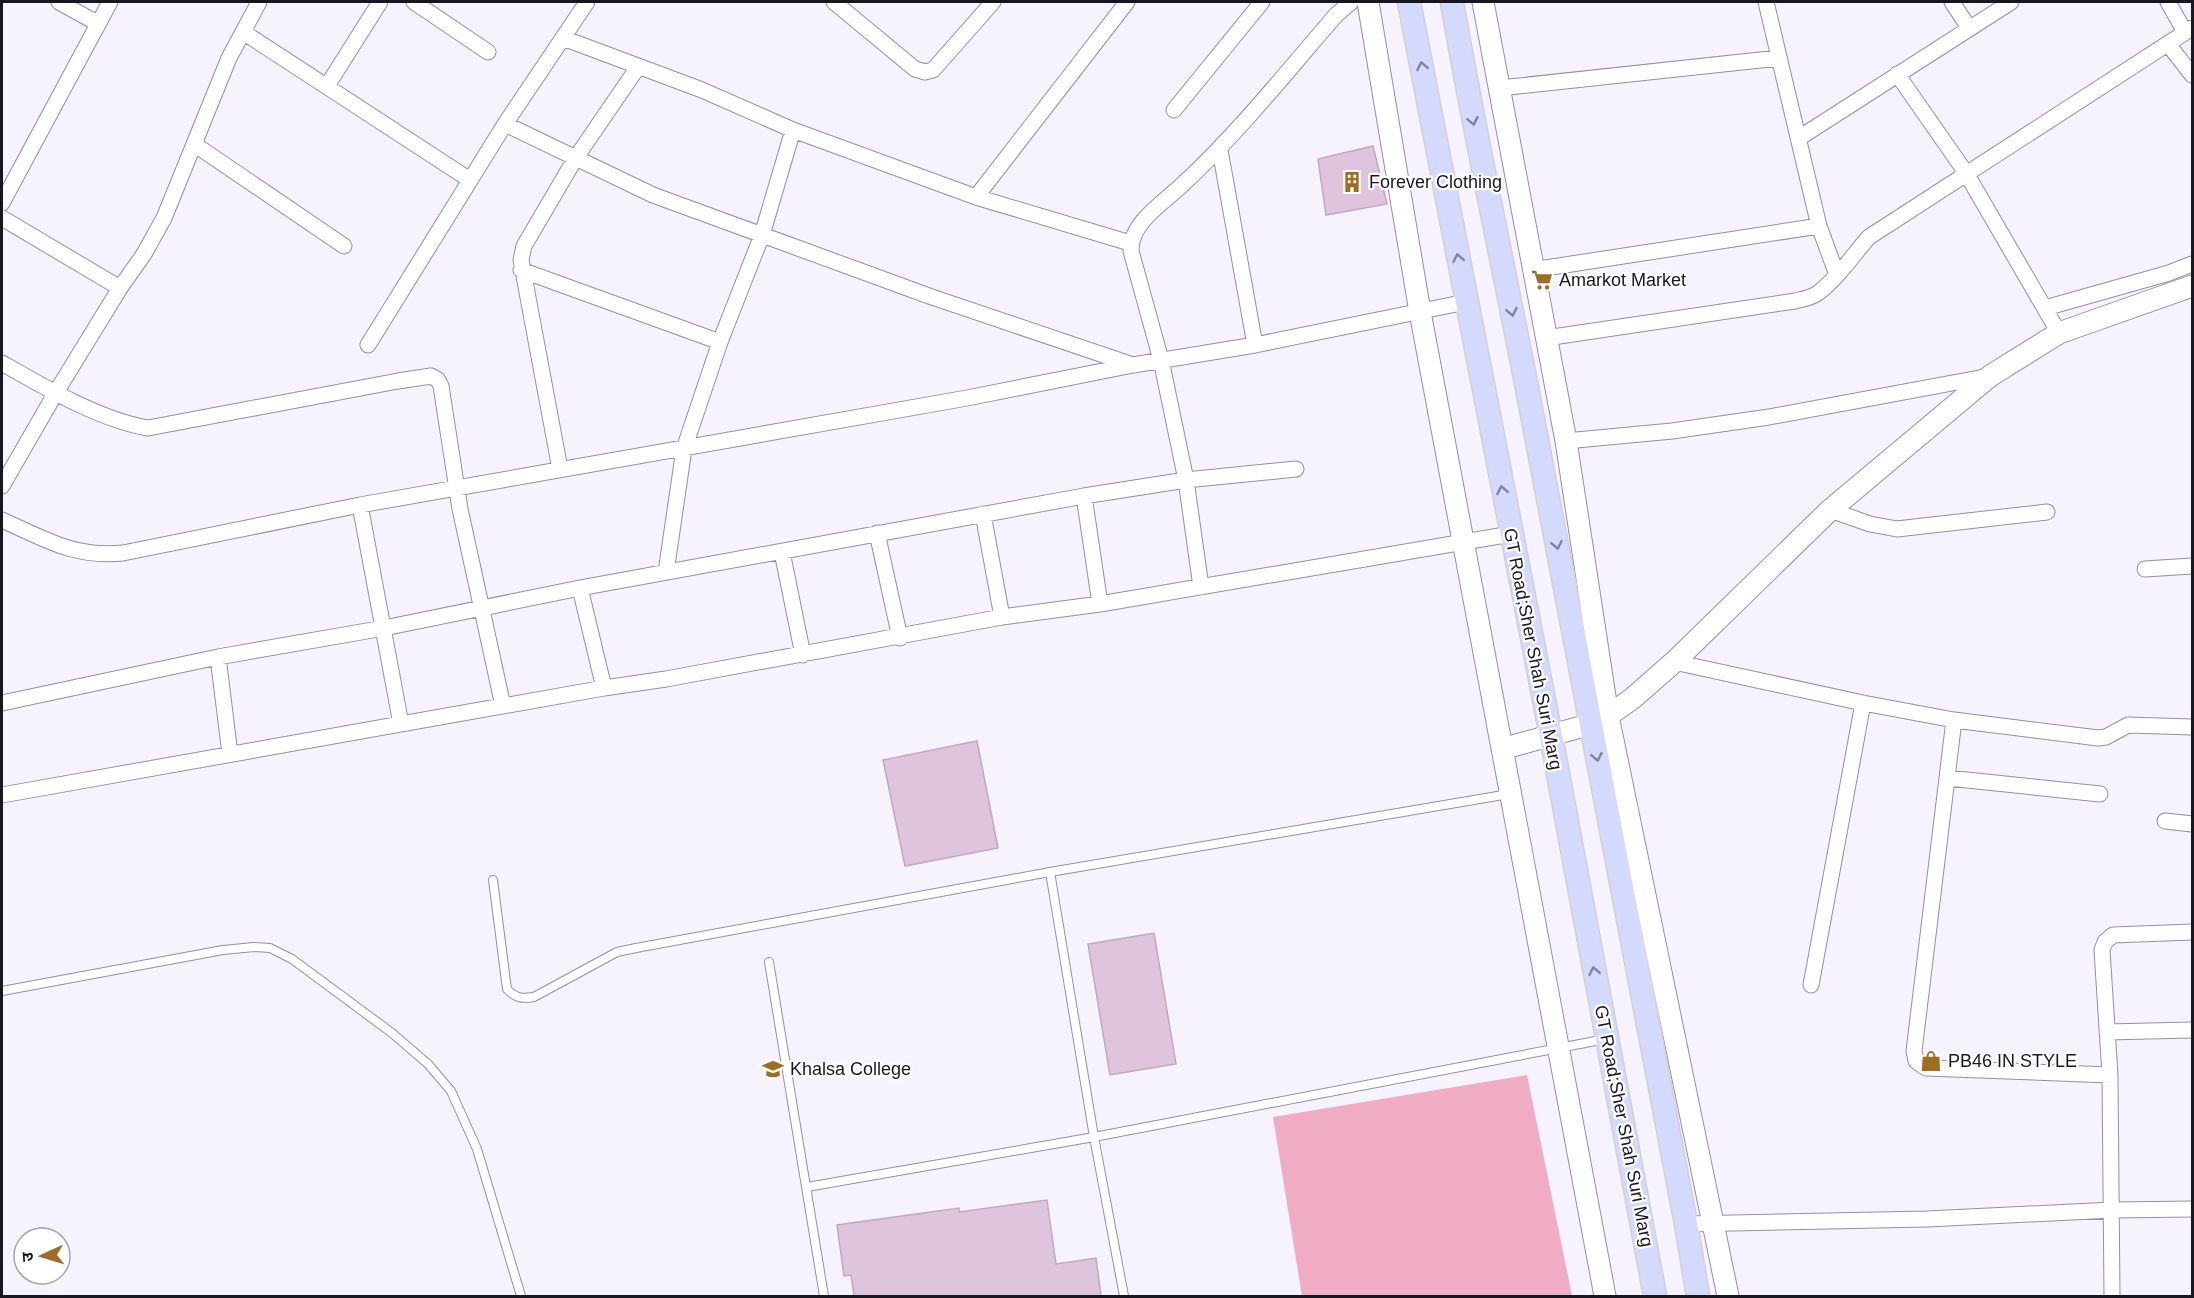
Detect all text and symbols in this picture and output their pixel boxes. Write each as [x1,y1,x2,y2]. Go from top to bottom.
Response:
one-way arrow [1416,61,1428,71]
one-way arrow [1466,116,1479,126]
building icon: Forever Clothing [1340,170,1364,194]
place label: Forever Clothing [1369,172,1502,192]
one-way arrow [1452,253,1465,263]
supermarket icon: Amarkot Market [1530,268,1554,292]
place label: Amarkot Market [1559,270,1686,290]
one-way arrow [1505,307,1518,317]
one-way arrow [1496,486,1509,496]
street label: GT Road;Sher Shah Suri Marg [1500,526,1566,772]
one-way arrow [1550,540,1563,550]
one-way arrow [1590,752,1603,762]
one-way arrow [1589,966,1601,975]
street label: GT Road;Sher Shah Suri Marg [1591,1003,1657,1249]
shop icon: PB46 IN STYLE [1919,1049,1943,1073]
place label: PB46 IN STYLE [1948,1051,2077,1071]
school or university icon: Khalsa College [761,1057,785,1081]
place label: Khalsa College [790,1059,911,1079]
north arrow [12,1226,72,1286]
text: उ [19,1251,36,1262]

